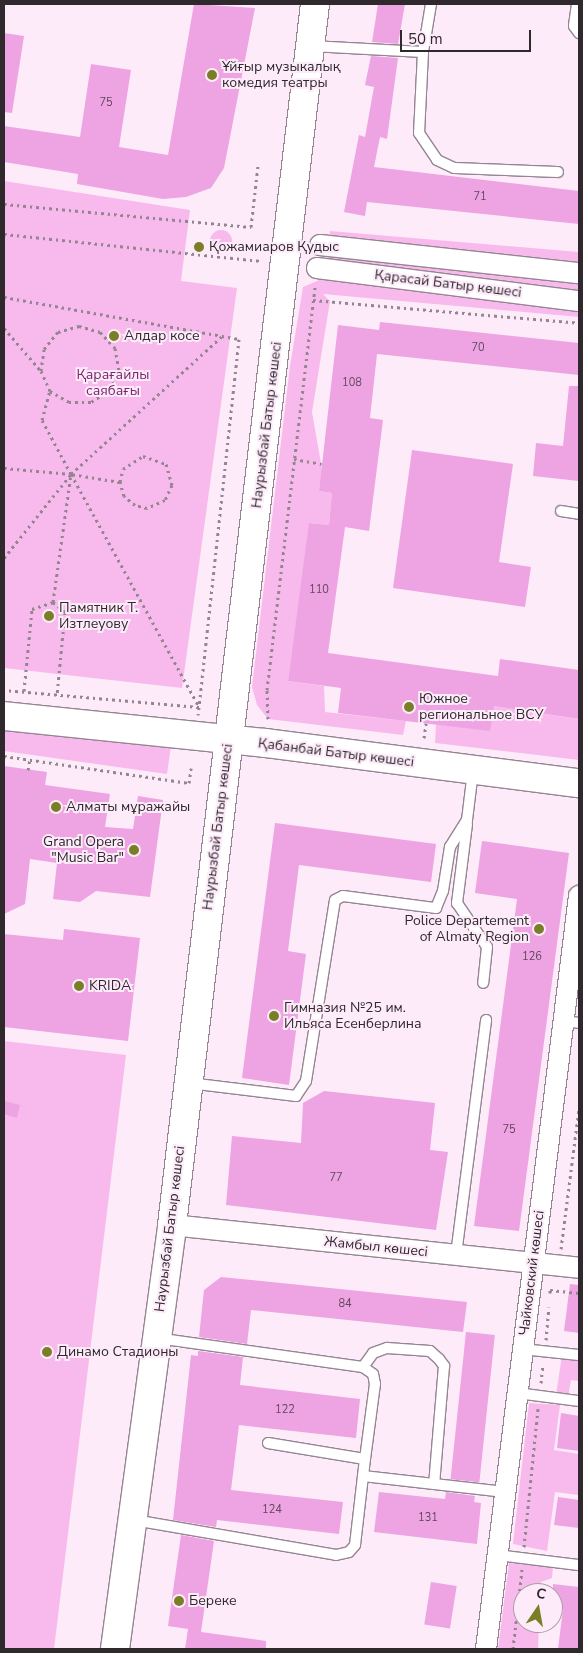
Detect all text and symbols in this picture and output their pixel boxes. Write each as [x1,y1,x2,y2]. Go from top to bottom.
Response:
scale bar [403,20,534,52]
text: 50 m [408,29,443,49]
place label: Ұйғыр музыкалық комедия театры [222,59,341,92]
marker: Ұйғыр музыкалық комедия театры [206,69,218,81]
house number: 75 [99,96,113,110]
house number: 71 [473,190,487,204]
place label: Қожамиаров Қудыс [209,239,339,255]
marker: Қожамиаров Қудыс [193,241,205,253]
street label: Қарасай Батыр көшесі [374,267,522,301]
place label: Алдар косе [124,328,199,344]
marker: Алдар косе [108,330,120,342]
street label: Наурызбай Батыр көшесі [248,341,286,509]
house number: 70 [471,341,485,355]
park label: Қарағайлы саябағы [76,367,150,400]
house number: 108 [342,376,362,390]
house number: 110 [309,583,329,597]
place label: Памятник Т. Изтлеуову [59,600,138,632]
marker: Памятник Т. Изтлеуову [43,610,55,622]
place label: Южное региональное ВСУ [419,691,544,724]
marker: Южное региональное ВСУ [403,701,415,713]
street label: Қабанбай Батыр көшесі [257,735,415,771]
street label: Наурызбай Батыр көшесі [199,743,237,911]
place label: Алматы мұражайы [66,799,190,815]
marker: Алматы мұражайы [50,801,62,813]
place label: Grand Opera "Music Bar" [43,834,124,866]
marker: Grand Opera "Music Bar" [128,844,140,856]
place label: Police Departement of Almaty Region [405,913,529,946]
marker: Police Departement of Almaty Region [533,923,545,935]
house number: 126 [522,950,542,964]
place label: KRIDA [89,978,131,994]
marker: KRIDA [73,980,85,992]
place label: Гимназия №25 им. Ильяса Есенберлина [284,1000,422,1032]
marker: Гимназия №25 им. Ильяса Есенберлина [268,1010,280,1022]
house number: 75 [502,1123,516,1137]
street label: Наурызбай Батыр көшесі [151,1145,189,1313]
house number: 77 [329,1171,343,1185]
street label: Чайковский көшесі [516,1209,548,1337]
street label: Жамбыл көшесі [323,1233,429,1261]
house number: 84 [338,1297,352,1311]
place label: Динамо Стадионы [57,1344,179,1360]
marker: Динамо Стадионы [41,1346,53,1358]
house number: 122 [275,1403,295,1417]
house number: 124 [262,1503,282,1517]
house number: 131 [418,1511,438,1525]
north arrow [513,1583,563,1633]
text: С [534,1584,548,1604]
place label: Береке [189,1593,237,1609]
marker: Береке [173,1595,185,1607]

